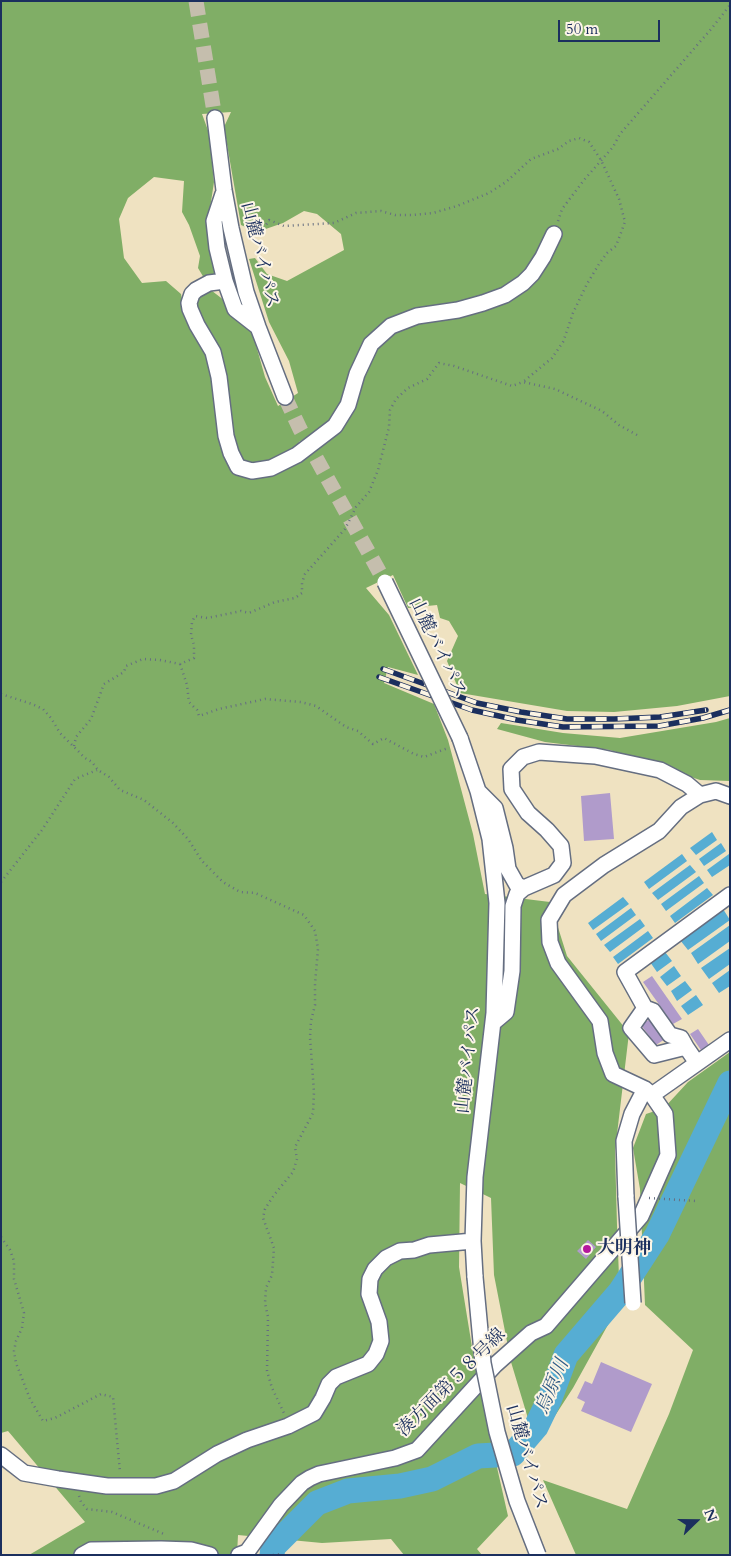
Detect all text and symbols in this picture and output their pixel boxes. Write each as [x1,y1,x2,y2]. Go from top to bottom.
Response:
scale bar [561,10,664,42]
text: 50 m [566,19,598,39]
street label: 山麓バイパス [235,200,283,310]
street label: 山麓バイパス [404,595,470,701]
street label: 山麓バイパス [453,1005,485,1115]
place label: 大明神 [597,1238,651,1260]
marker: 大明神 [581,1243,593,1255]
street label: 湊方面第５８号線 [393,1324,511,1442]
water label: 烏原川 [531,1356,575,1418]
street label: 山麓バイパス [501,1402,551,1512]
north arrow [671,1496,721,1546]
text: N [699,1506,721,1524]

